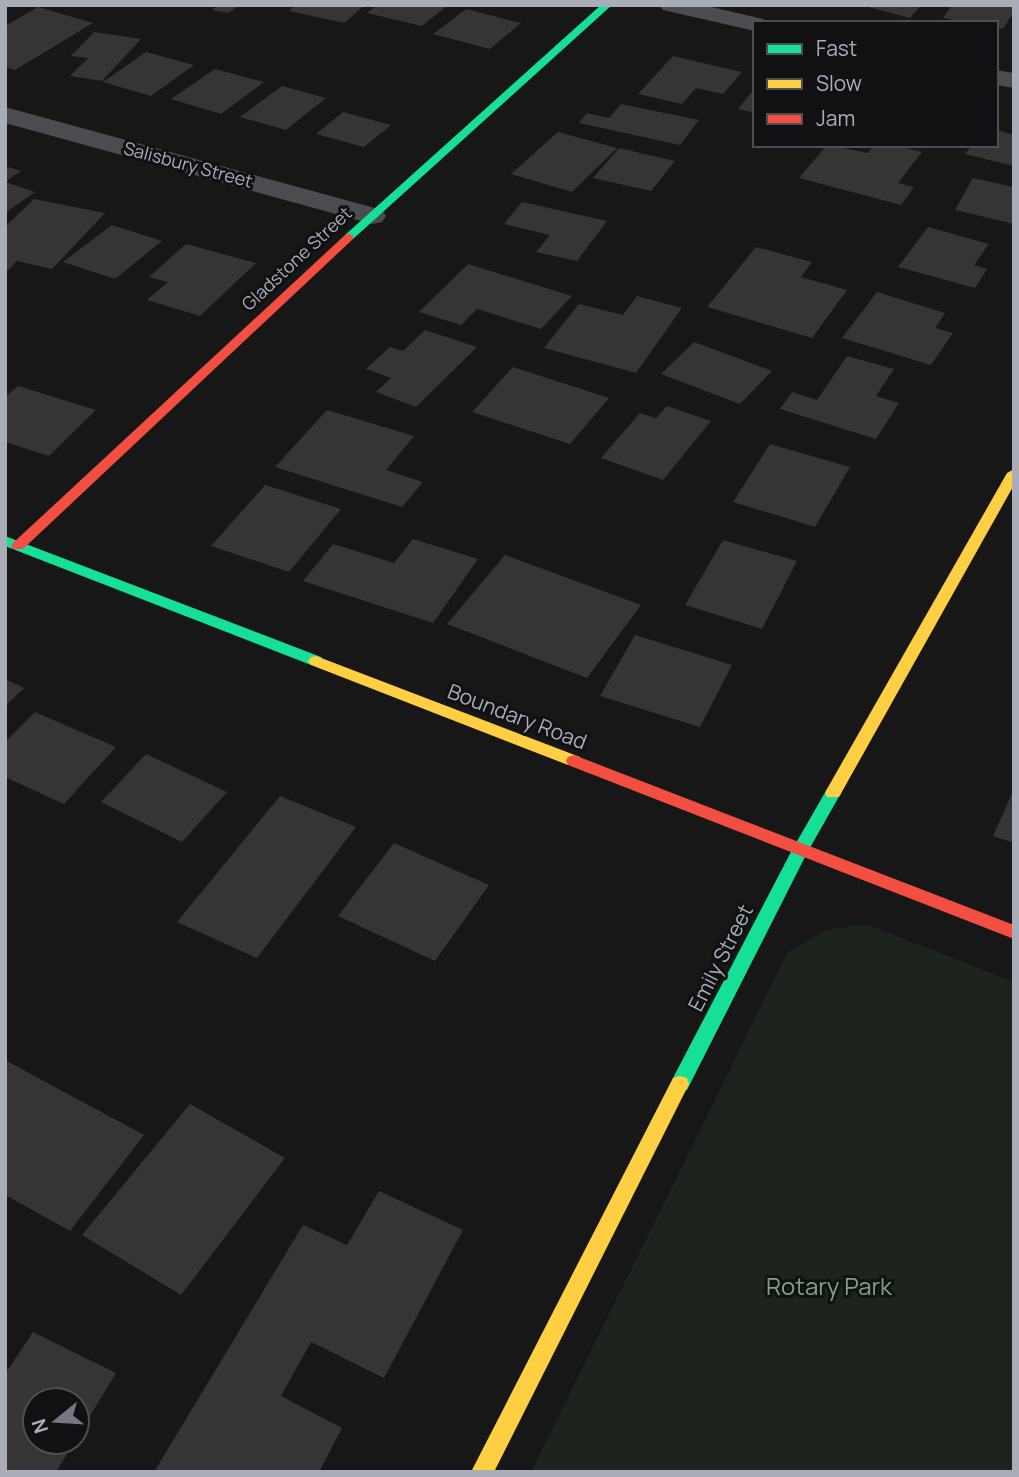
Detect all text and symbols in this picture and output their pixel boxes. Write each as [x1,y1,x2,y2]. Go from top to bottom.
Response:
legend [753,21,998,147]
text: Fast [816,34,857,62]
text: Slow [816,69,862,97]
text: Jam [816,104,855,132]
street label: Salisbury Street [121,135,255,193]
street label: Gladstone Street [236,201,356,316]
street label: Boundary Road [444,677,591,755]
street label: Emily Street [681,899,759,1016]
park label: Rotary Park [766,1269,893,1302]
north arrow [21,1386,91,1456]
text: N [25,1416,54,1437]

